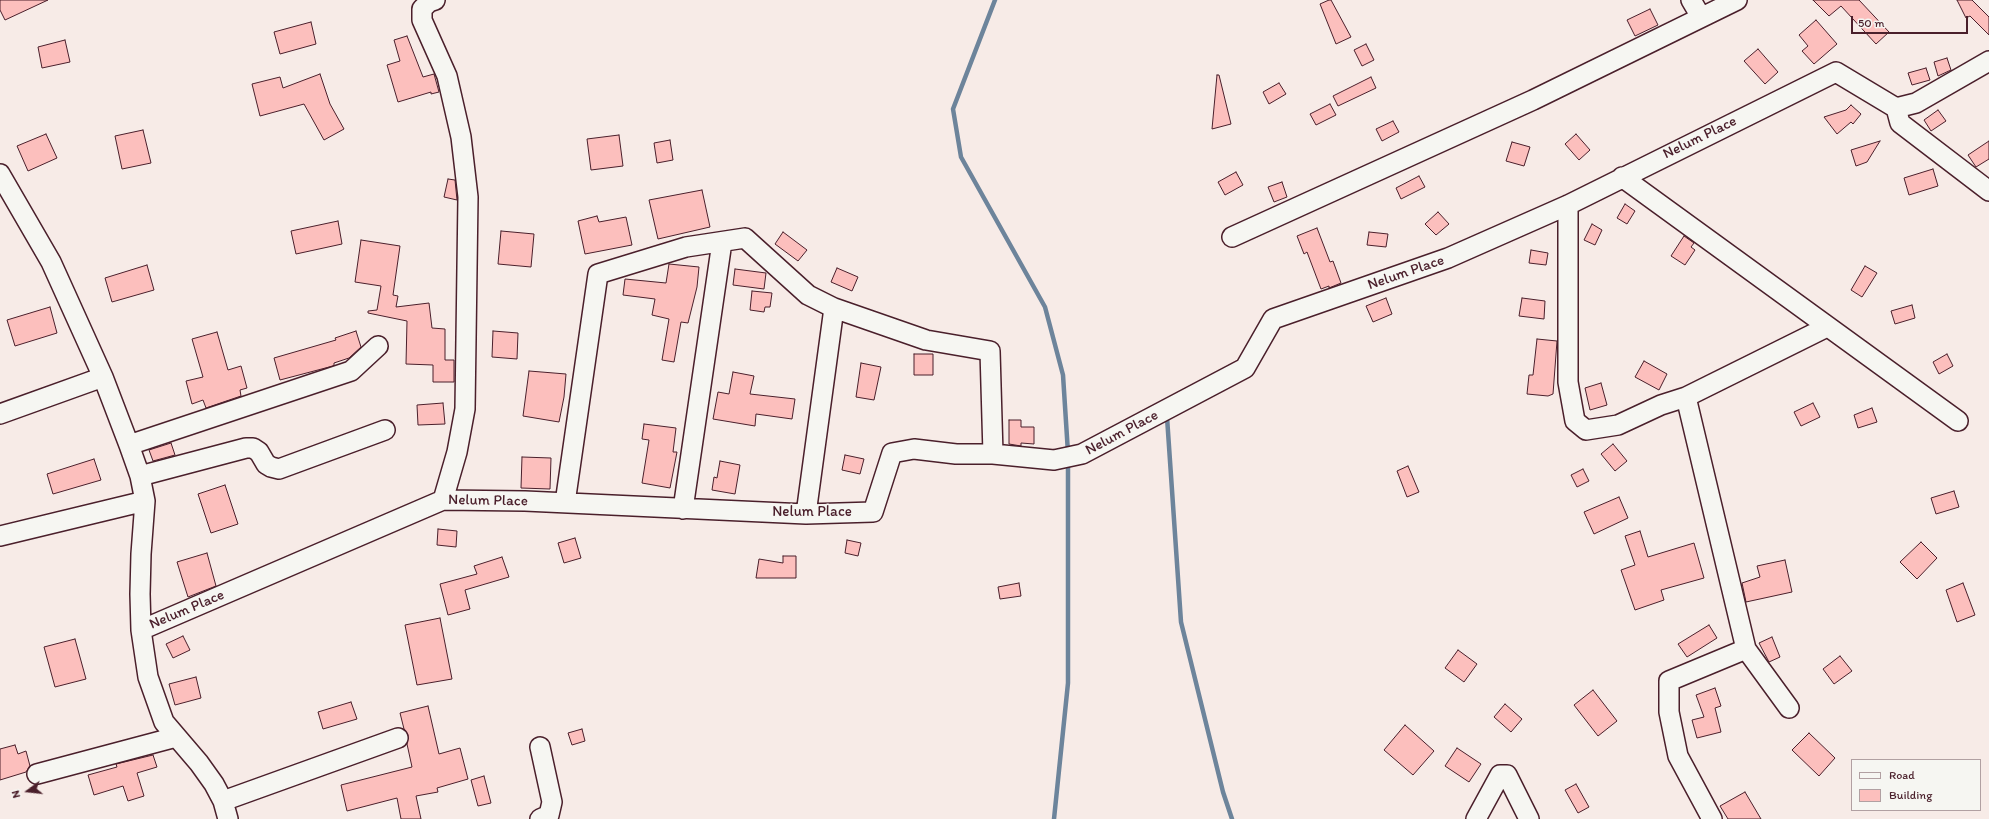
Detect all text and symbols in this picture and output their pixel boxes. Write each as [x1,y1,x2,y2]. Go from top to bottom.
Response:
scale bar [1853,8,1970,34]
text: 50 m [1858,16,1884,30]
street label: Nelum Place [1660,112,1740,164]
street label: Nelum Place [1365,252,1447,294]
street label: Nelum Place [1083,406,1161,460]
street label: Nelum Place [448,491,528,511]
street label: Nelum Place [772,503,852,521]
street label: Nelum Place [147,586,227,634]
legend [1851,759,1981,811]
text: Road [1889,768,1915,782]
north arrow [8,771,48,811]
text: Building [1889,788,1932,802]
text: N [9,789,23,800]

